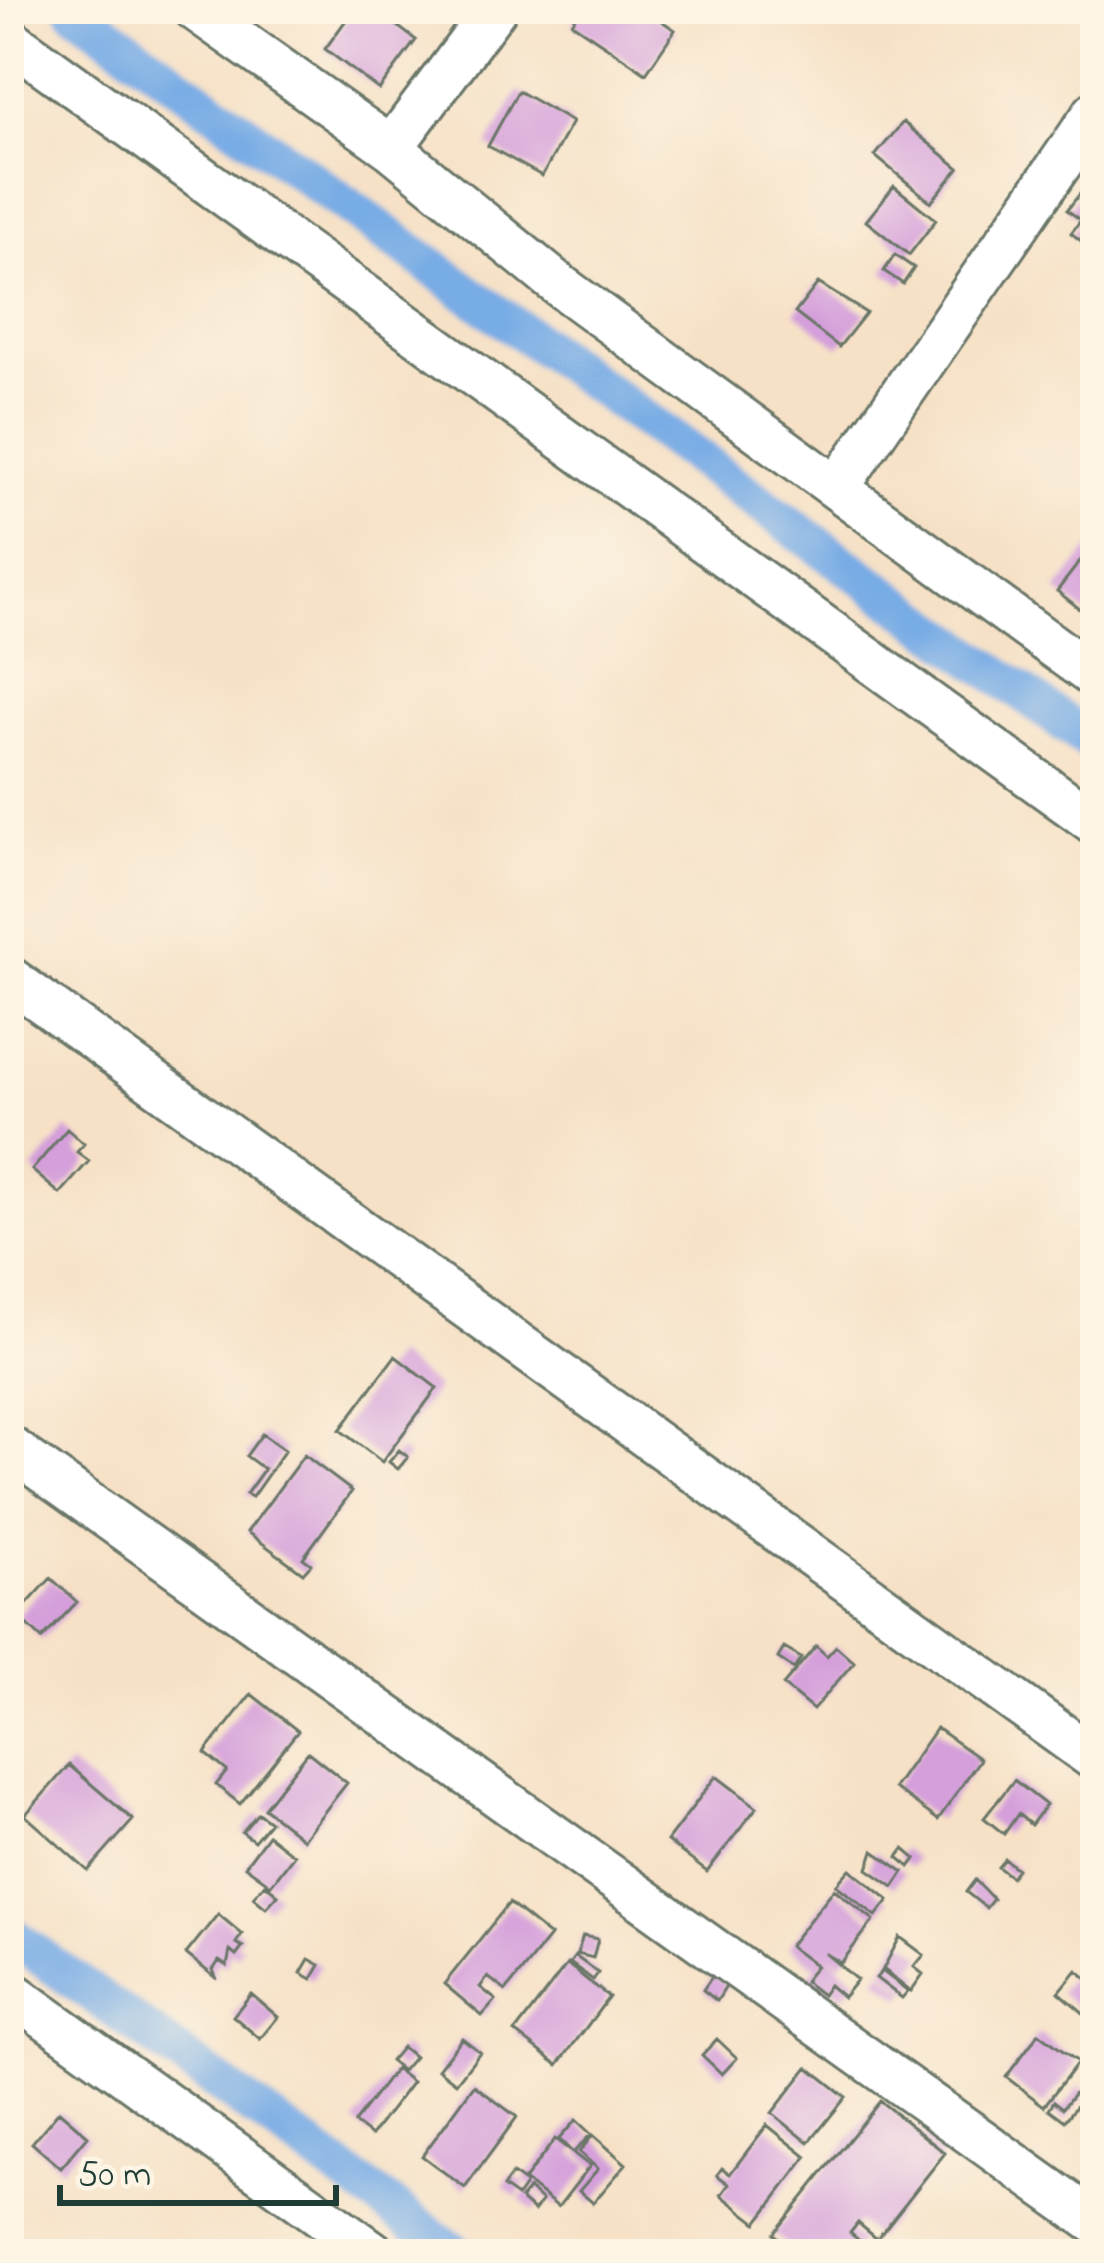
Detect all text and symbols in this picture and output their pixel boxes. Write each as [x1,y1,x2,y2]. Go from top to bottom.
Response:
scale bar [60,2131,336,2205]
text: 50 m [78,2150,151,2203]

